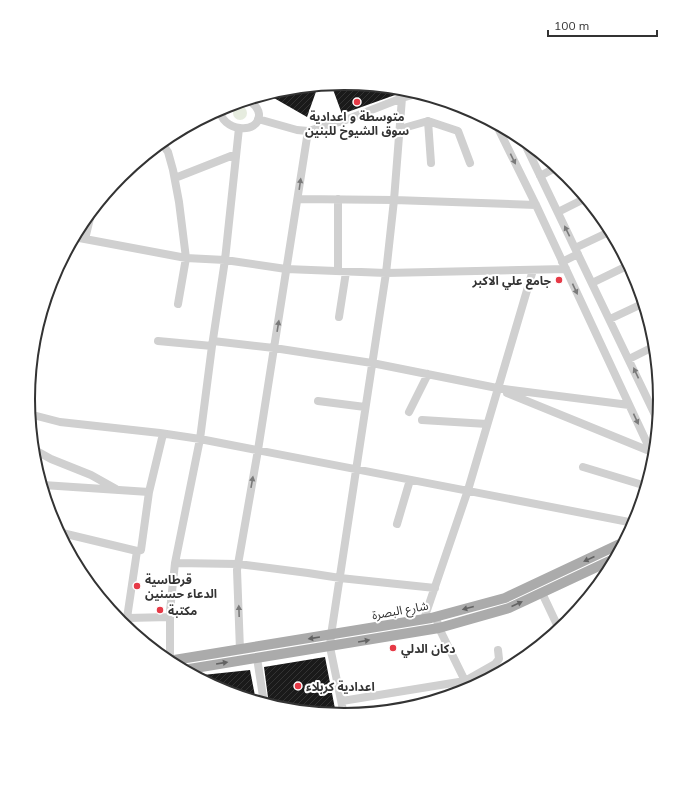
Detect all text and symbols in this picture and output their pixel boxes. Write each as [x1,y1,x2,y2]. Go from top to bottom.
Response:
scale bar [548,12,657,38]
text: 100 m [554,18,589,33]
marker: متوسطة و اعدادية سوق الشيوخ للبنين [352,97,362,107]
place label: متوسطة و اعدادية سوق الشيوخ للبنين [305,109,409,140]
one-way arrow [510,153,516,164]
one-way arrow [297,178,303,190]
one-way arrow [564,225,570,237]
place label: جامع علي الاكبر [472,273,551,290]
marker: جامع علي الاكبر [554,275,564,285]
one-way arrow [572,283,578,294]
one-way arrow [275,320,281,332]
one-way arrow [632,367,638,379]
one-way arrow [633,413,639,425]
one-way arrow [250,476,256,488]
one-way arrow [583,556,594,562]
place label: قرطاسية الدعاء حسنين [145,572,217,601]
marker: قرطاسية الدعاء حسنين [132,581,142,591]
street label: شارع البصرة [371,598,430,624]
one-way arrow [512,601,524,607]
place label: مكتبة [168,603,197,618]
marker: مكتبة [155,605,165,615]
one-way arrow [235,605,242,617]
one-way arrow [462,605,474,611]
one-way arrow [307,635,320,641]
one-way arrow [358,638,370,644]
place label: دكان الدلي [401,641,456,658]
marker: دكان الدلي [388,643,398,653]
one-way arrow [215,660,228,666]
place label: اعدادية كربلاء [306,679,375,694]
marker: اعدادية كربلاء [293,681,303,691]

